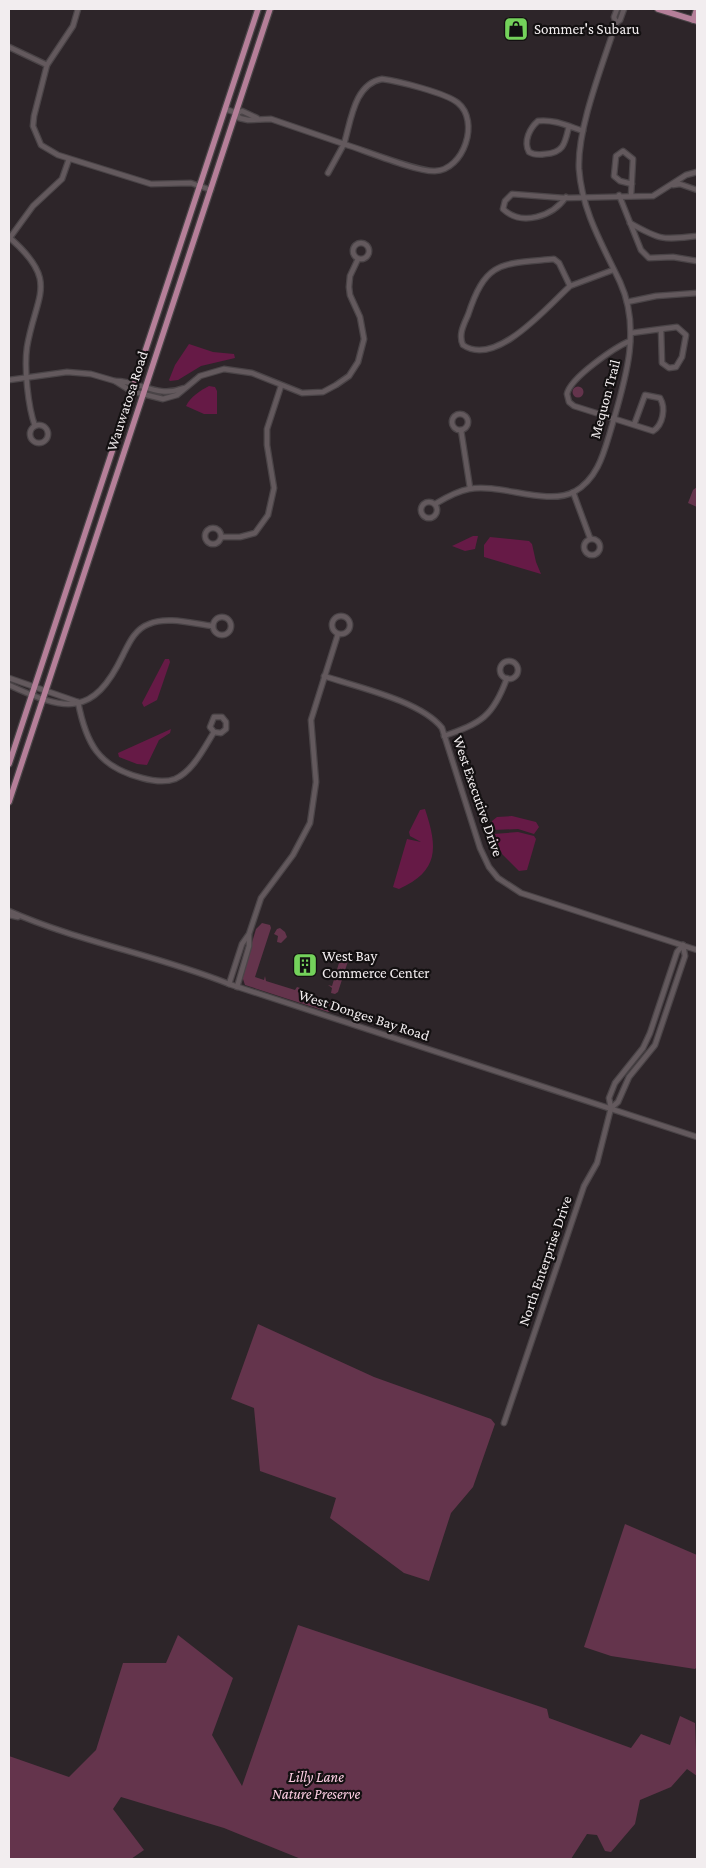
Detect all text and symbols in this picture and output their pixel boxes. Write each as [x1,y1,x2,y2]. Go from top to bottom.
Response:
shop icon: Sommer's Subaru [503,16,529,42]
place label: Sommer's Subaru [534,21,640,37]
street label: Wauwatosa Road [103,349,151,453]
street label: Mequon Trail [587,358,624,440]
street label: West Executive Drive [450,734,506,859]
place label: West Bay Commerce Center [322,948,430,981]
building icon: West Bay Commerce Center [292,952,318,978]
street label: West Donges Bay Road [296,986,432,1045]
street label: North Enterprise Drive [515,1194,576,1328]
park label: Lilly Lane Nature Preserve [272,1769,360,1802]

